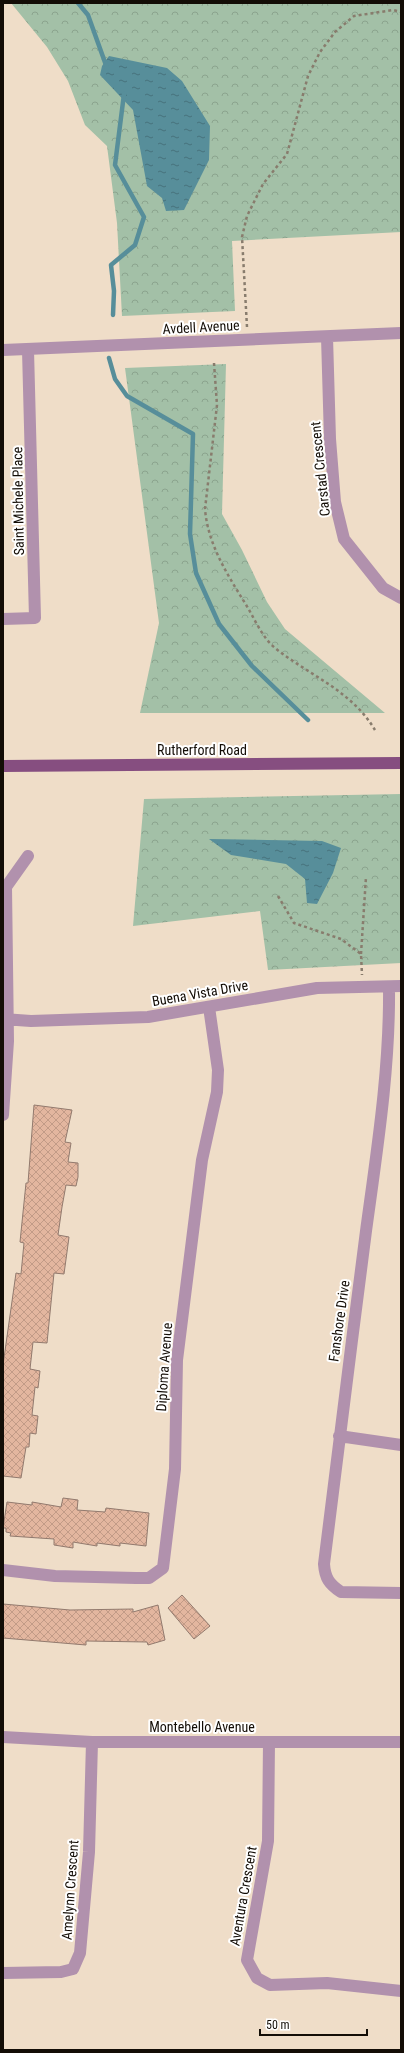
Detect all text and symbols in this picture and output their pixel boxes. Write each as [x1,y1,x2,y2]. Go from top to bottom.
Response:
street label: Avdell Avenue [162,317,240,337]
street label: Carstad Crescent [307,421,333,517]
street label: Saint Michele Place [9,446,27,555]
street label: Rutherford Road [157,742,247,758]
street label: Buena Vista Drive [151,977,250,1009]
street label: Fanshore Drive [325,1279,353,1363]
street label: Diploma Avenue [153,1322,175,1412]
street label: Montebello Avenue [149,1719,255,1735]
street label: Amelynn Crescent [59,1840,81,1940]
street label: Aventura Crescent [226,1845,260,1947]
scale bar [260,2011,367,2037]
text: 50 m [266,2018,290,2032]

